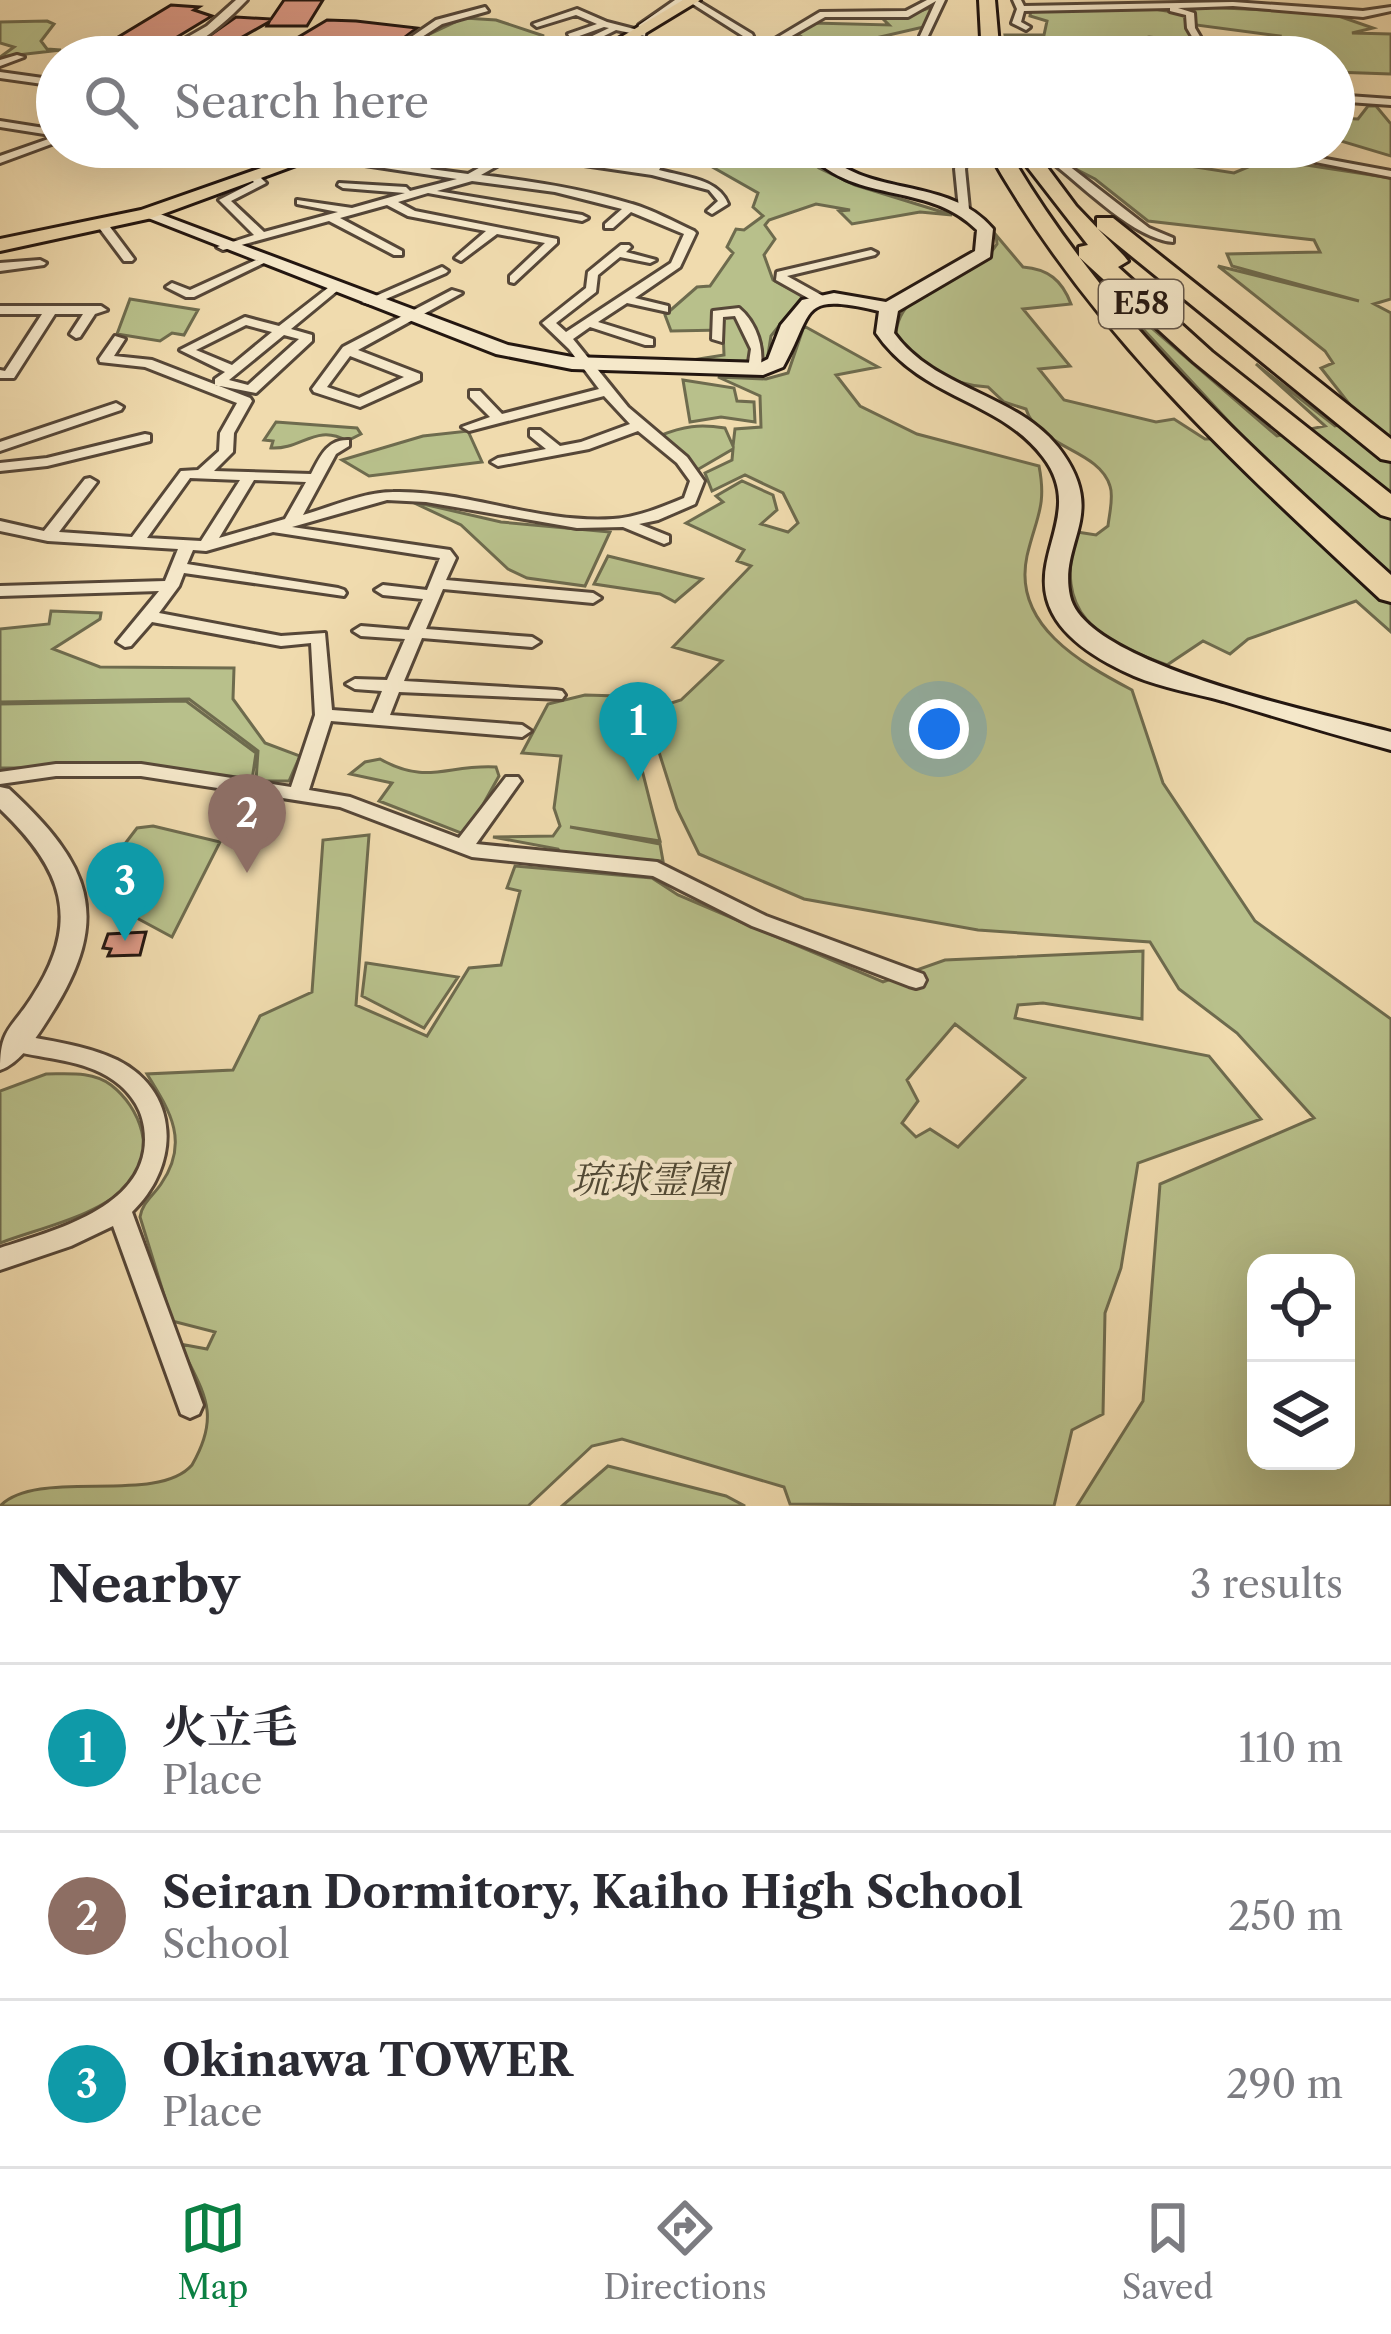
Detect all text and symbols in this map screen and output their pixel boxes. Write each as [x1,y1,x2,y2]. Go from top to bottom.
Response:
search box [36,36,1355,168]
icon: search [78,69,144,135]
text: Search here [174,74,429,130]
road number: E58 [1099,280,1183,328]
pin: 1 [599,682,677,781]
your location [909,699,969,759]
pin: 2 [208,774,286,873]
pin: 3 [86,842,164,941]
park label: 琉球霊園 [571,1155,733,1203]
map controls [1247,1254,1355,1470]
button: locate [1247,1254,1355,1362]
button: layers [1247,1362,1355,1470]
text: Nearby [48,1553,240,1615]
text: 3 results [1190,1560,1343,1608]
text: 火立毛 [162,1699,297,1755]
text: 1 [78,1724,96,1772]
text: 110 m [1239,1724,1343,1772]
text: Place [162,1756,262,1804]
text: Seiran Dormitory, Kaiho High School [162,1864,1023,1920]
text: 2 [75,1892,99,1940]
text: 250 m [1228,1892,1343,1940]
text: School [162,1920,290,1968]
text: Okinawa TOWER [162,2032,572,2088]
text: 3 [76,2060,98,2108]
text: 290 m [1226,2060,1343,2108]
text: Place [162,2088,262,2136]
tab: Map [178,2195,248,2308]
tab: Directions [604,2195,767,2308]
tab: Saved [1122,2195,1213,2308]

